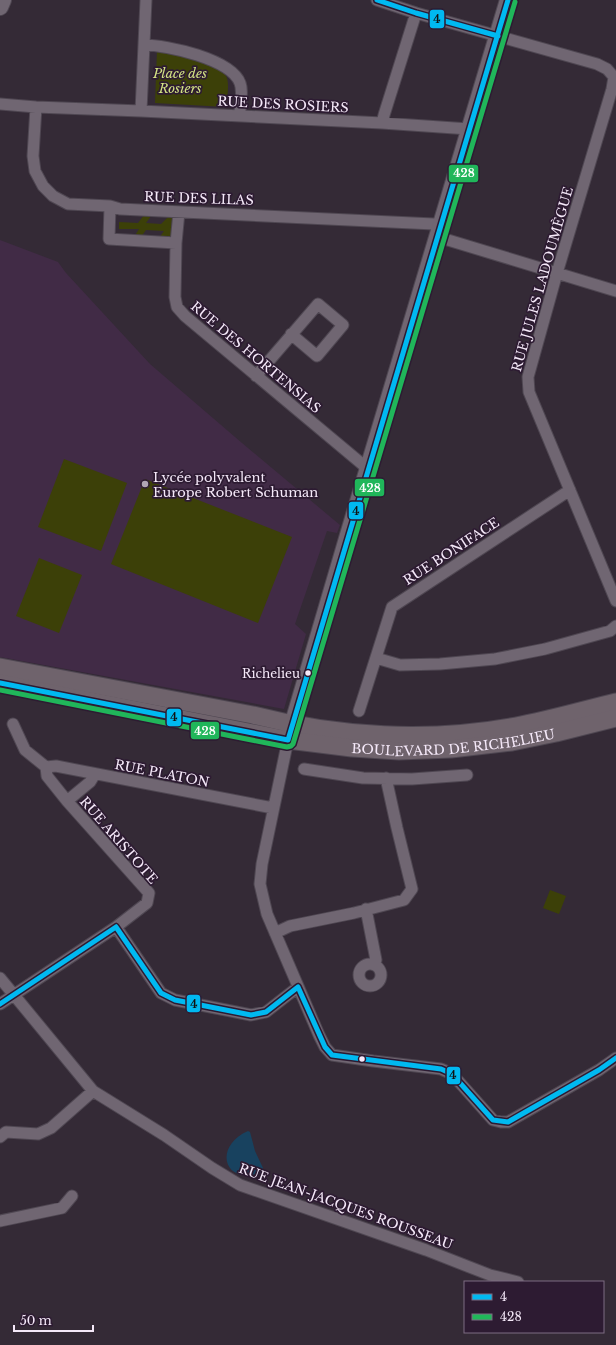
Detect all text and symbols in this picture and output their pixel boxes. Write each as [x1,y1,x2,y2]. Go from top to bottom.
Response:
line badge: 4 [429,9,445,29]
text: 4 [433,12,441,26]
park label: Place des Rosiers [152,65,207,97]
street label: RUE DES ROSIERS [217,93,349,116]
line badge: 428 [448,164,479,183]
text: 428 [453,166,475,180]
street label: RUE JULES LADOUMÈGUE [508,185,577,374]
street label: RUE DES LILAS [144,188,254,209]
street label: RUE DES HORTENSIAS [187,298,324,417]
place label: Lycée polyvalent Europe Robert Schuman [153,469,318,501]
line badge: 428 [354,478,385,497]
marker: Lycée polyvalent Europe Robert Schuman [140,479,150,489]
text: 428 [359,481,381,495]
line badge: 4 [348,501,364,520]
text: 4 [352,504,360,518]
street label: RUE BONIFACE [400,514,502,589]
place label: Richelieu [242,666,300,681]
marker: Richelieu [303,668,313,678]
line badge: 4 [166,708,182,727]
text: 4 [170,710,178,724]
line badge: 428 [190,721,220,740]
text: 428 [194,724,216,738]
street label: BOULEVARD DE RICHELIEU [351,725,557,760]
street label: RUE PLATON [113,756,211,791]
street label: RUE ARISTOTE [76,793,161,887]
line badge: 4 [186,994,201,1013]
text: 4 [190,997,198,1011]
unlabelled marker [357,1054,367,1064]
line badge: 4 [446,1066,461,1085]
text: 4 [449,1068,457,1082]
street label: RUE JEAN-JACQUES ROUSSEAU [236,1160,455,1253]
legend [464,1281,604,1333]
text: 4 [500,1289,507,1304]
scale bar [14,1307,93,1333]
text: 428 [500,1309,522,1324]
text: 50 m [20,1313,52,1328]

